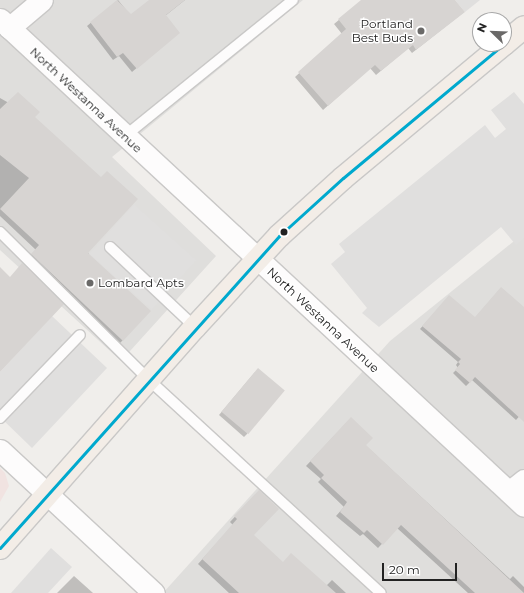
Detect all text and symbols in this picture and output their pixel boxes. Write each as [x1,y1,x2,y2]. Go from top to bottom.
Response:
north arrow [472,12,512,52]
place label: Portland Best Buds [352,17,413,45]
text: N [474,21,490,35]
marker: Portland Best Buds [416,26,426,36]
street label: North Westanna Avenue [27,44,145,156]
unlabelled marker [279,227,289,237]
street label: North Westanna Avenue [264,264,382,376]
place label: Lombard Apts [98,276,184,290]
marker: Lombard Apts [85,278,95,288]
scale bar [384,555,459,581]
text: 20 m [389,562,420,577]

